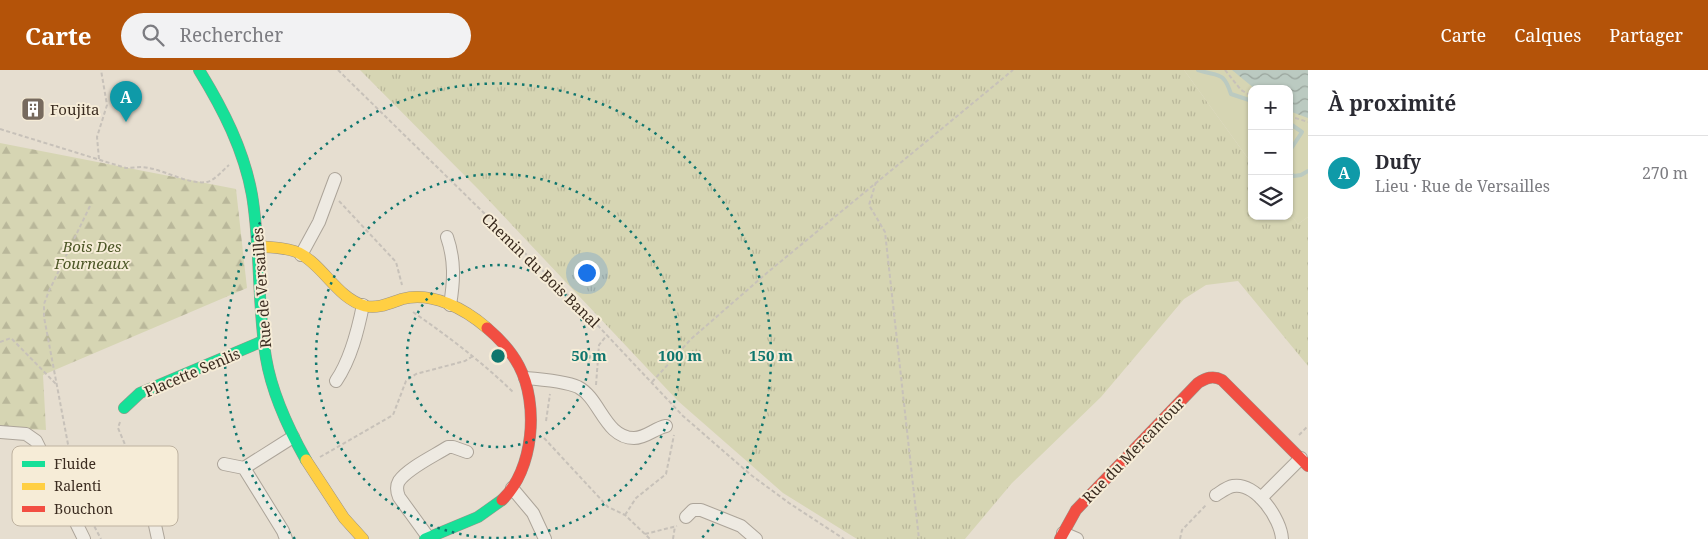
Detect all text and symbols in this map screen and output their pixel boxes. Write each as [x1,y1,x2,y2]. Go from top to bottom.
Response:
search box [121,13,471,58]
text: Carte [25,19,91,52]
icon: search [139,21,167,49]
text: Rechercher [179,22,283,48]
text: Carte [1441,23,1486,47]
text: Calques [1514,23,1581,47]
text: Partager [1609,23,1683,47]
pin: A [110,81,142,122]
map controls [1248,85,1293,220]
button: + [1248,85,1293,130]
text: À proximité [1328,89,1456,117]
building icon: Foujita [20,96,46,122]
place label: Foujita [50,99,99,119]
button: − [1248,130,1293,175]
text: Dufy [1375,149,1421,175]
text: A [1338,162,1350,184]
text: 270 m [1642,162,1688,184]
button: layers [1248,175,1293,220]
text: Lieu · Rue de Versailles [1375,175,1550,197]
street label: Chemin du Bois Banal [478,208,605,332]
street label: Rue de Versailles [247,227,275,349]
park label: Bois Des Fourneaux [53,236,130,273]
your location [574,260,600,286]
street label: Placette Senlis [141,343,243,401]
text: 50 m [571,345,607,365]
text: 100 m [658,345,702,365]
text: 150 m [749,345,793,365]
centre of rings [489,347,507,365]
street label: Rue du Mercantour [1077,393,1189,507]
legend [12,446,178,526]
text: Fluide [54,454,96,473]
text: Ralenti [54,476,102,495]
text: Bouchon [54,499,113,518]

